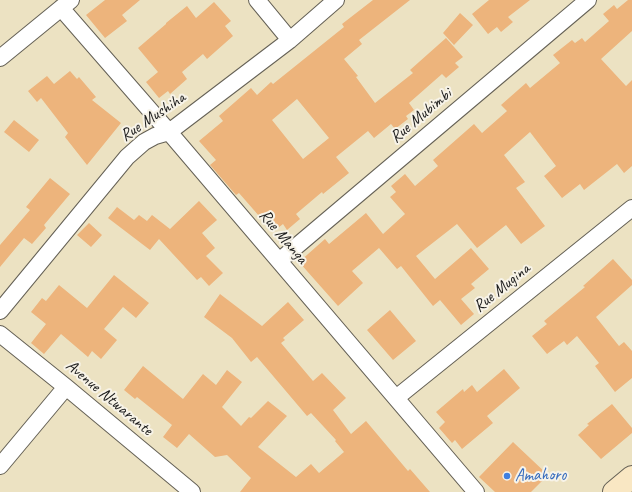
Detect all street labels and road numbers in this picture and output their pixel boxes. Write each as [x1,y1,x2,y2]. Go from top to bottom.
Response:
street label: Rue Mubimbi [386,84,456,148]
street label: Rue Mushiha [117,88,189,146]
street label: Rue Manga [254,206,312,268]
street label: Rue Mugina [470,259,534,317]
street label: Avenue Ntwarante [61,356,157,440]

